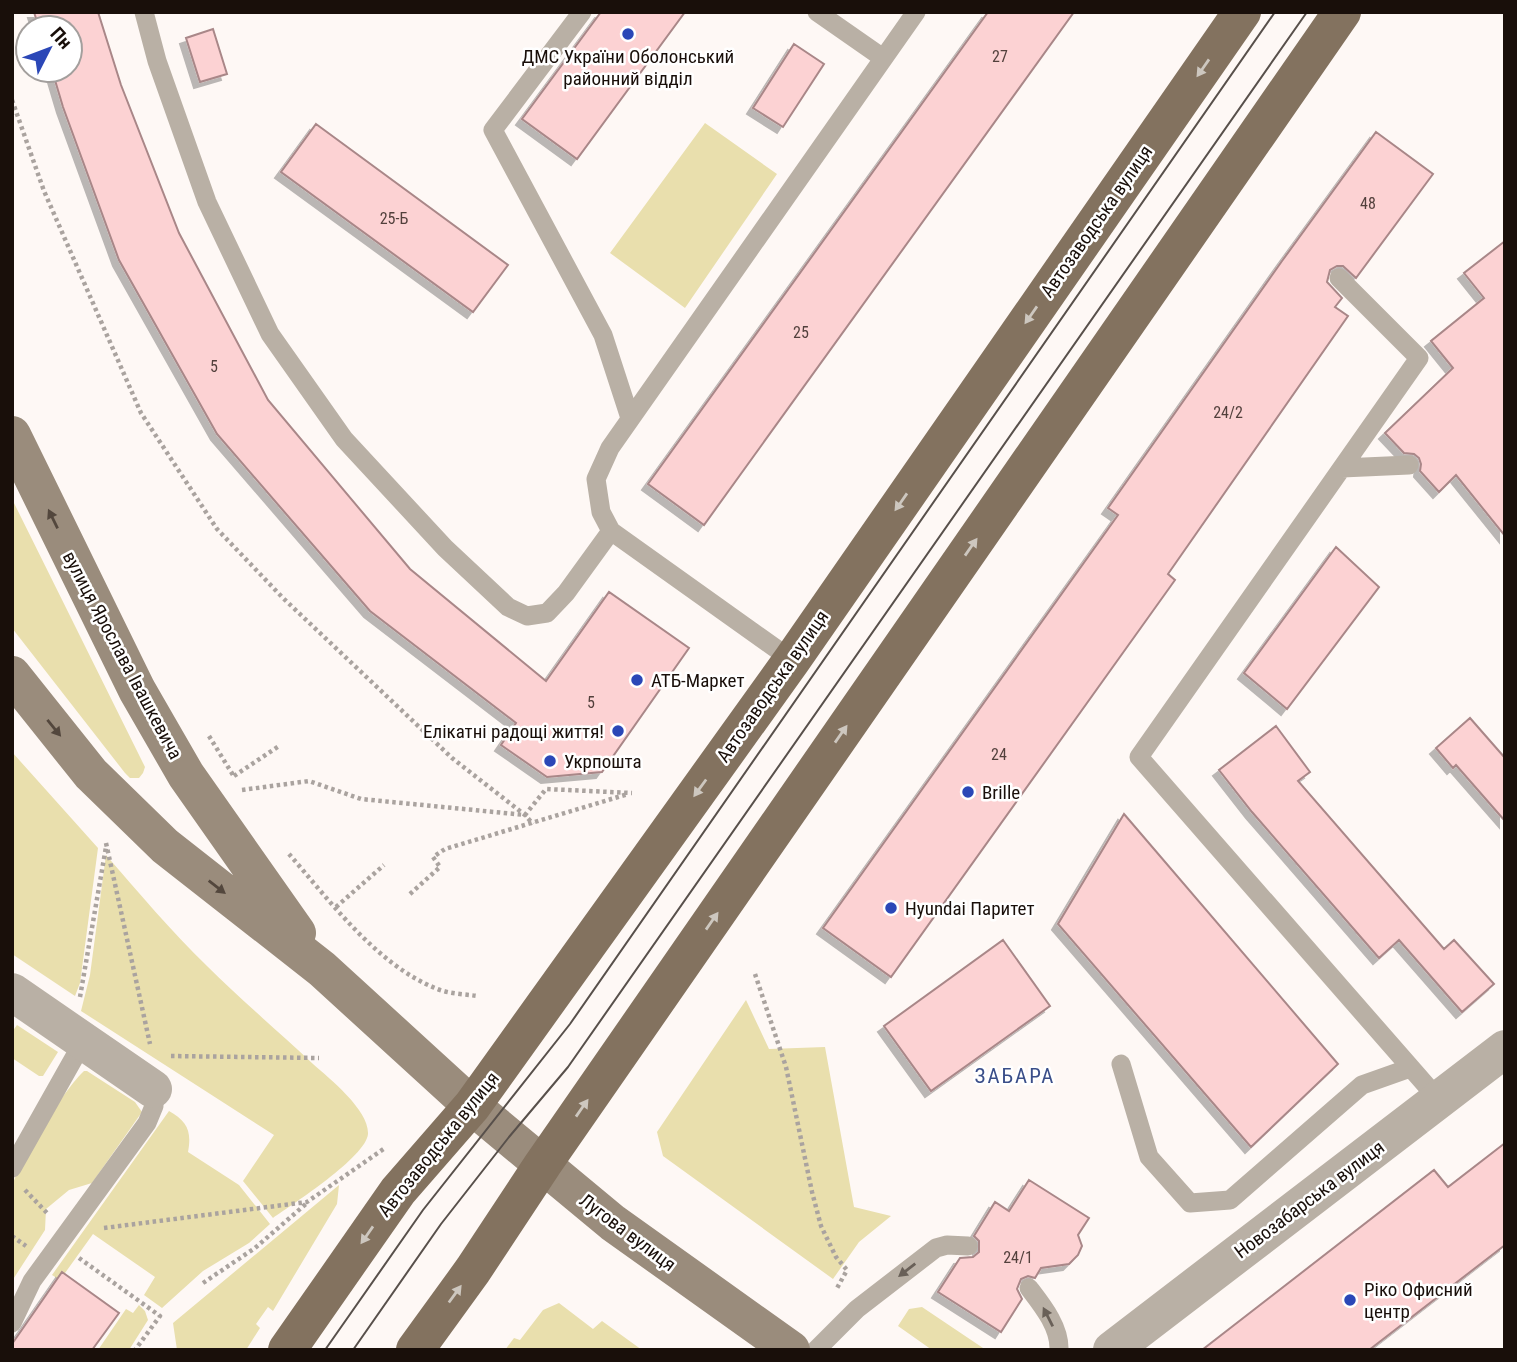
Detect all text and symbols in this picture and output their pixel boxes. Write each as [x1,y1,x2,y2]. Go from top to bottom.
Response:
north arrow [14,14,84,84]
text: Пн [46,22,77,54]
marker: ДМС України Оболонський районний відділ [620,26,636,42]
place label: ДМС України Оболонський районний відділ [522,45,734,90]
house number: 27 [992,47,1008,66]
one-way arrow [1196,59,1210,77]
street label: Автозаводська вулиця [1035,141,1157,302]
house number: 48 [1360,194,1376,213]
house number: 25-Б [380,209,408,228]
one-way arrow [1024,306,1038,324]
house number: 25 [793,323,809,342]
house number: 5 [210,357,218,376]
house number: 24/2 [1213,403,1243,422]
one-way arrow [894,493,908,511]
one-way arrow [48,509,59,529]
one-way arrow [964,538,978,556]
street label: вулиця Ярослава Івашкевича [58,547,187,763]
street label: Автозаводська вулиця [711,606,833,767]
place label: АТБ-Маркет [651,669,745,692]
marker: АТБ-Маркет [629,672,645,688]
house number: 5 [587,693,595,712]
one-way arrow [47,719,62,737]
place label: Елікатні радощі життя! [423,720,604,743]
marker: Елікатні радощі життя! [610,723,626,739]
one-way arrow [834,725,848,743]
house number: 24 [991,745,1007,764]
place label: Укрпошта [564,750,642,773]
marker: Укрпошта [542,753,558,769]
one-way arrow [693,779,707,797]
place label: Brille [982,781,1020,804]
marker: Brille [960,784,976,800]
one-way arrow [207,879,225,894]
place label: Hyundai Паритет [905,897,1035,920]
marker: Hyundai Паритет [883,900,899,916]
one-way arrow [705,912,719,930]
district label: ЗАБАРА [975,1064,1055,1088]
street label: Автозаводська вулиця [373,1067,504,1221]
one-way arrow [575,1099,589,1117]
street label: Новозабарська вулиця [1230,1136,1389,1263]
street label: Лугова вулиця [575,1189,680,1276]
one-way arrow [360,1226,374,1244]
house number: 24/1 [1003,1248,1033,1267]
one-way arrow [899,1262,917,1277]
place label: Ріко Офисний центр [1364,1278,1473,1323]
one-way arrow [448,1285,462,1303]
marker: Ріко Офисний центр [1342,1292,1358,1308]
one-way arrow [1043,1307,1054,1327]

